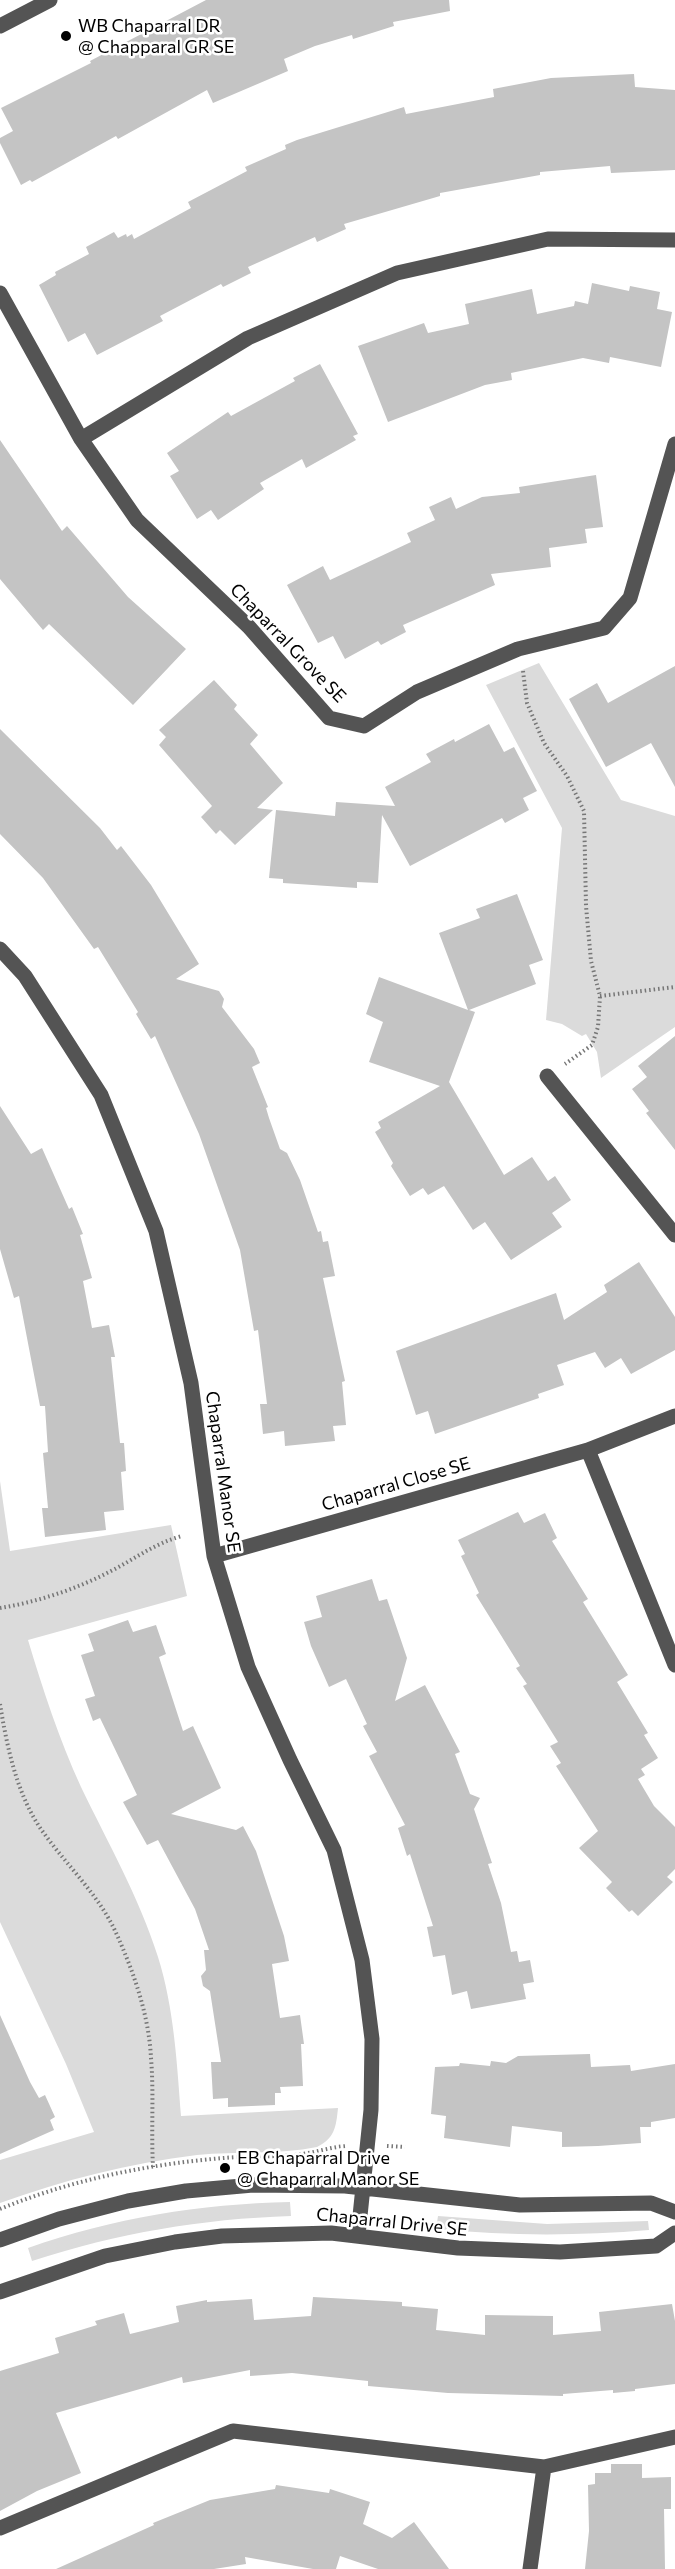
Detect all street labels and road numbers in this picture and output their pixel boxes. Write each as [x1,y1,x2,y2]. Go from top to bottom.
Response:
street label: Chaparral Grove SE [226,579,350,707]
street label: Chaparral Manor SE [201,1390,245,1554]
street label: Chaparral Close SE [319,1452,473,1516]
street label: Chaparral Drive SE [315,2203,469,2241]

